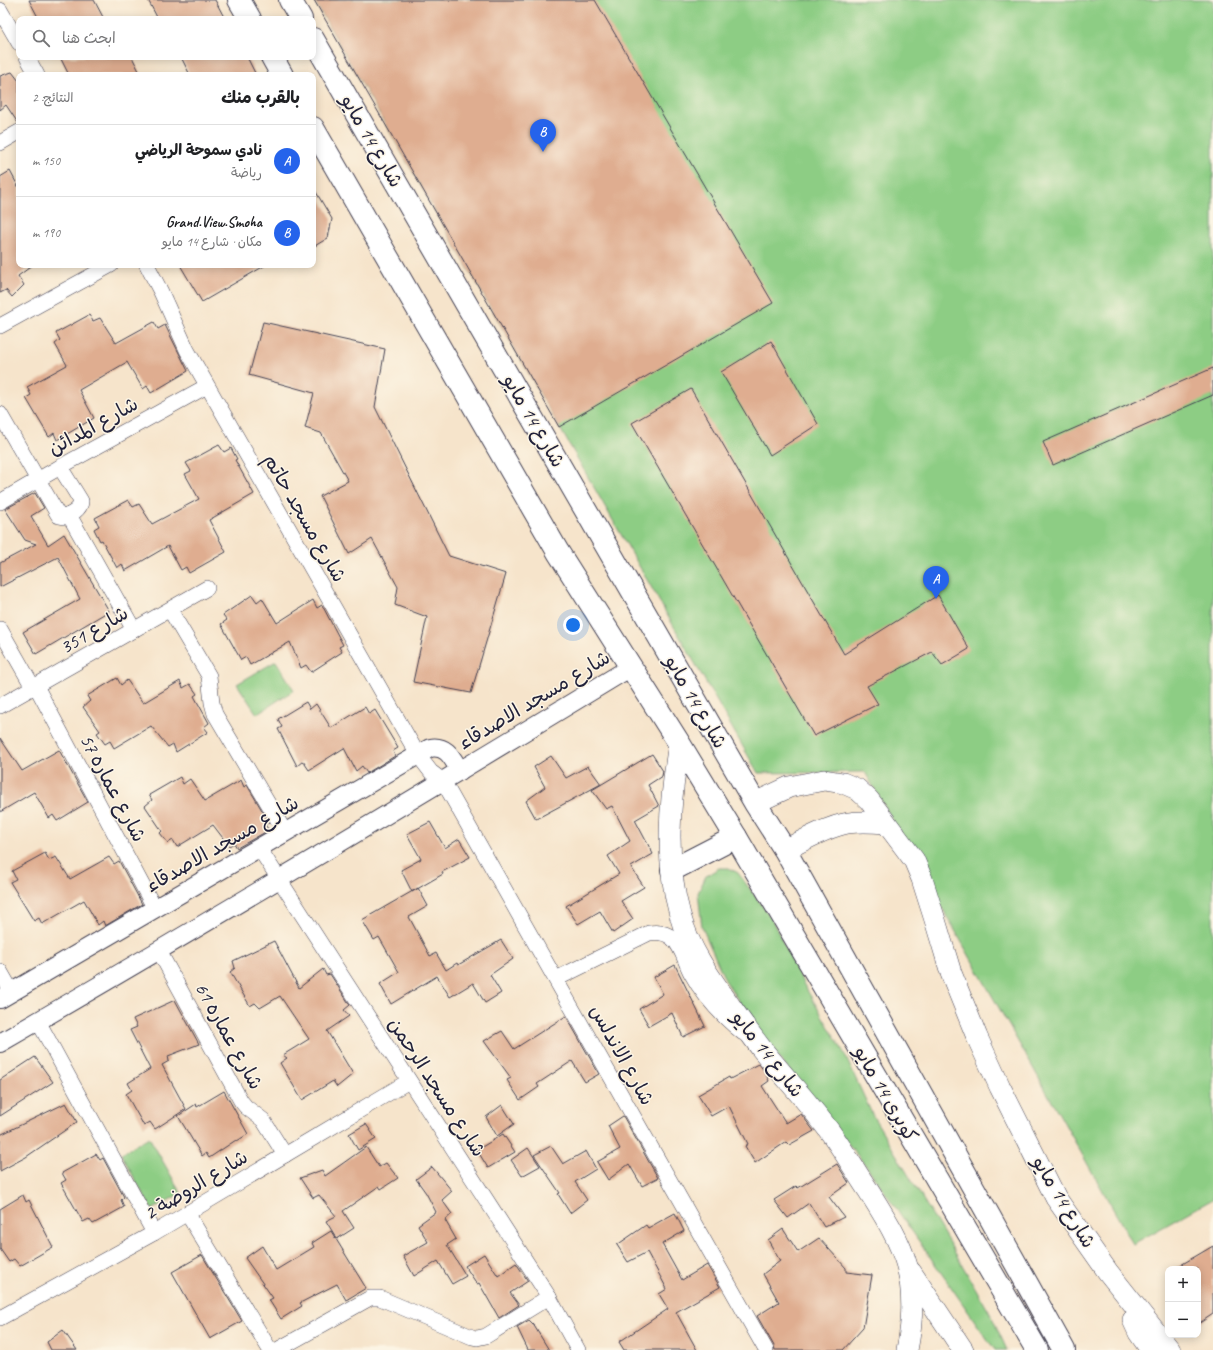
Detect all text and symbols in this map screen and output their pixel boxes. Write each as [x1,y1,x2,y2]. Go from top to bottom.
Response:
search box [16,16,316,60]
icon: search [30,27,52,49]
text: ابحث هنا [62,29,116,48]
text: بالقرب منك [221,87,300,108]
street label: شارع 14 مايو [334,88,409,192]
text: النتائج: 2 [32,90,74,106]
pin: B [530,119,556,152]
text: نادي سموحة الرياضي [135,141,262,160]
text: 150 m [32,153,60,169]
text: A [284,153,290,169]
text: رياضة [231,165,262,181]
text: Grand.View.Smoha [166,213,262,232]
text: 190 m [32,225,60,241]
text: B [284,225,290,241]
text: مكان · شارع 14 مايو [162,234,262,250]
street label: شارع 14 مايو [496,368,571,472]
street label: شارع المدائن [44,391,143,462]
street label: شارع مسجد حاتم [256,449,352,588]
pin: A [923,566,949,599]
street label: شارع 351 [55,600,133,660]
your location [563,615,583,635]
street label: شارع مسجد الاصدقاء [453,645,615,756]
street label: شارع 14 مايو [658,649,733,753]
street label: شارع عماره 57 [73,730,152,847]
street label: شارع مسجد الاصدقاء [141,790,304,899]
street label: شارع عماره 61 [188,978,269,1094]
street label: شارع الاندلس [583,1000,660,1110]
street label: شارع 14 مايو [724,1004,810,1103]
street label: شارع مسجد الرحمن [382,1013,491,1162]
street label: كوبرى 14 مايو [847,1040,924,1147]
street label: شارع الروضة 2 [140,1144,253,1227]
street label: شارع 14 مايو [1025,1150,1101,1253]
map controls [1165,1266,1201,1338]
button: + [1165,1266,1201,1302]
button: − [1165,1302,1201,1338]

